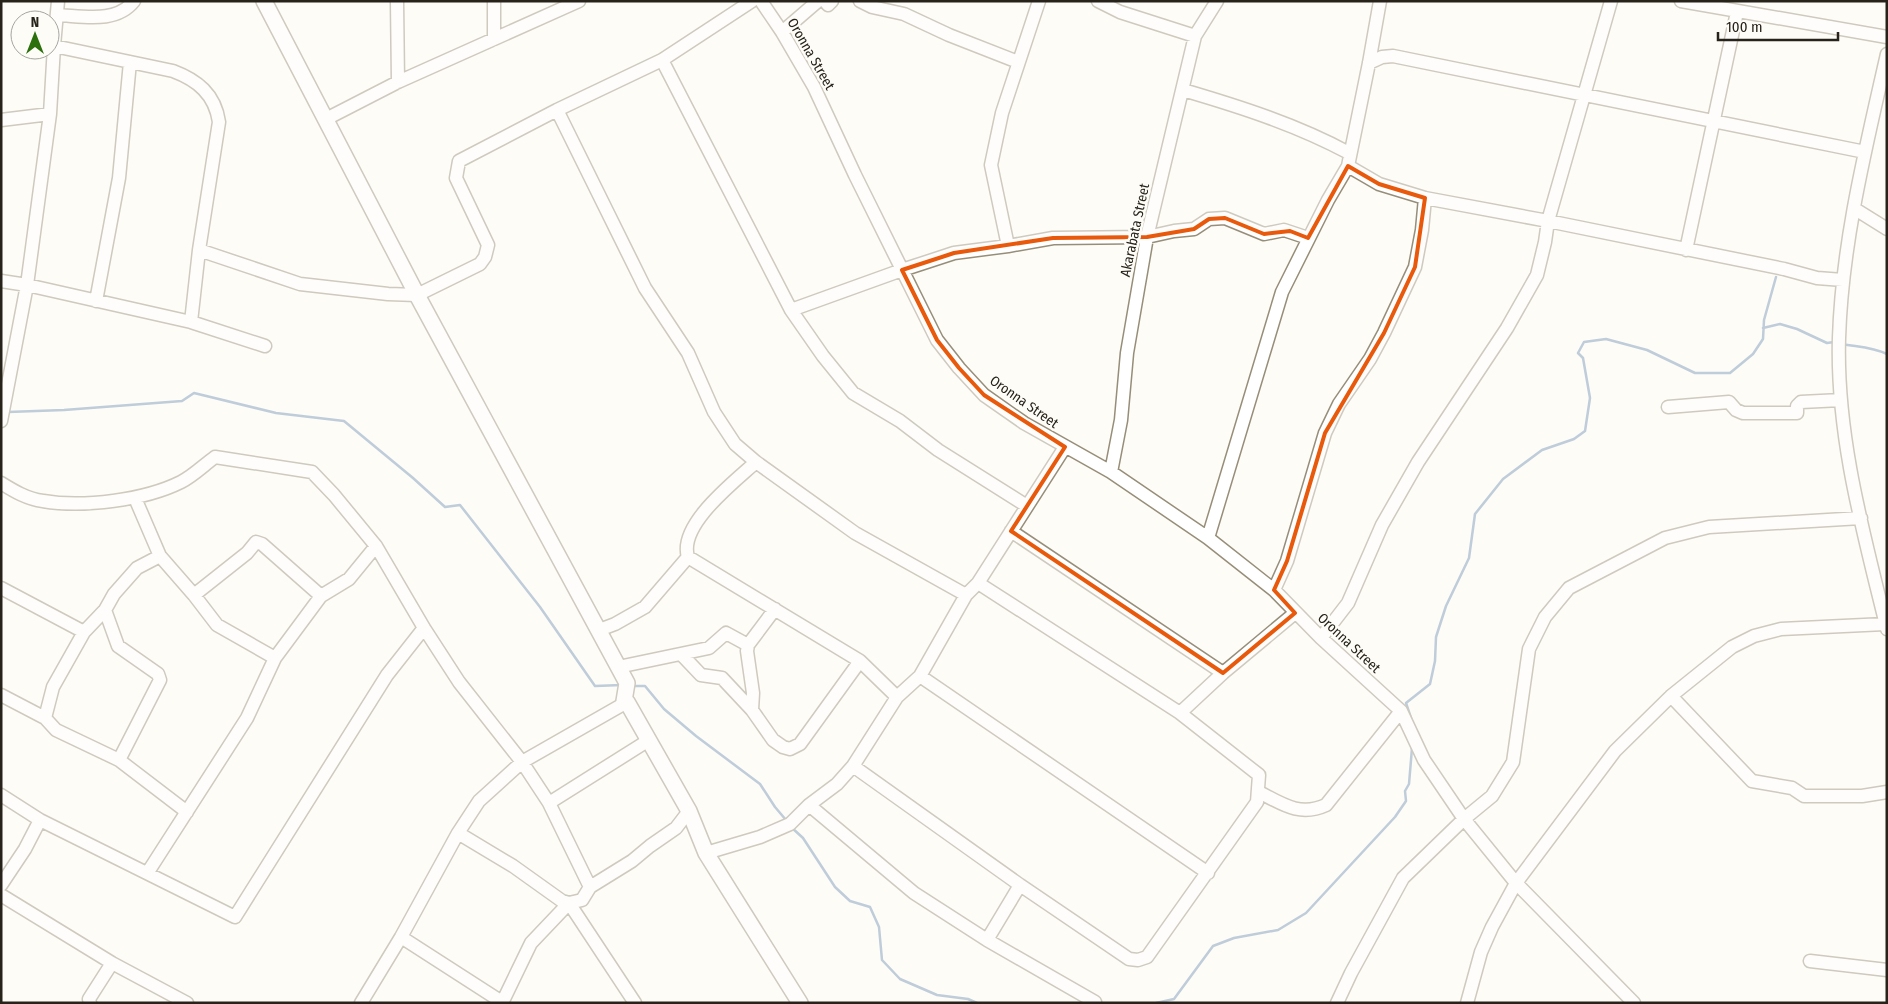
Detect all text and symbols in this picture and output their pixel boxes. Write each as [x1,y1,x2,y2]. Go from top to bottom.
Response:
north arrow [10,10,60,60]
scale bar [1718,10,1838,42]
text: N [31,14,39,31]
street label: Oronna Street [784,15,839,93]
text: 100 m [1726,18,1763,36]
street label: Akarabata Street [1117,181,1153,278]
street label: Oronna Street [986,372,1062,432]
street label: Oronna Street [1314,610,1384,677]

